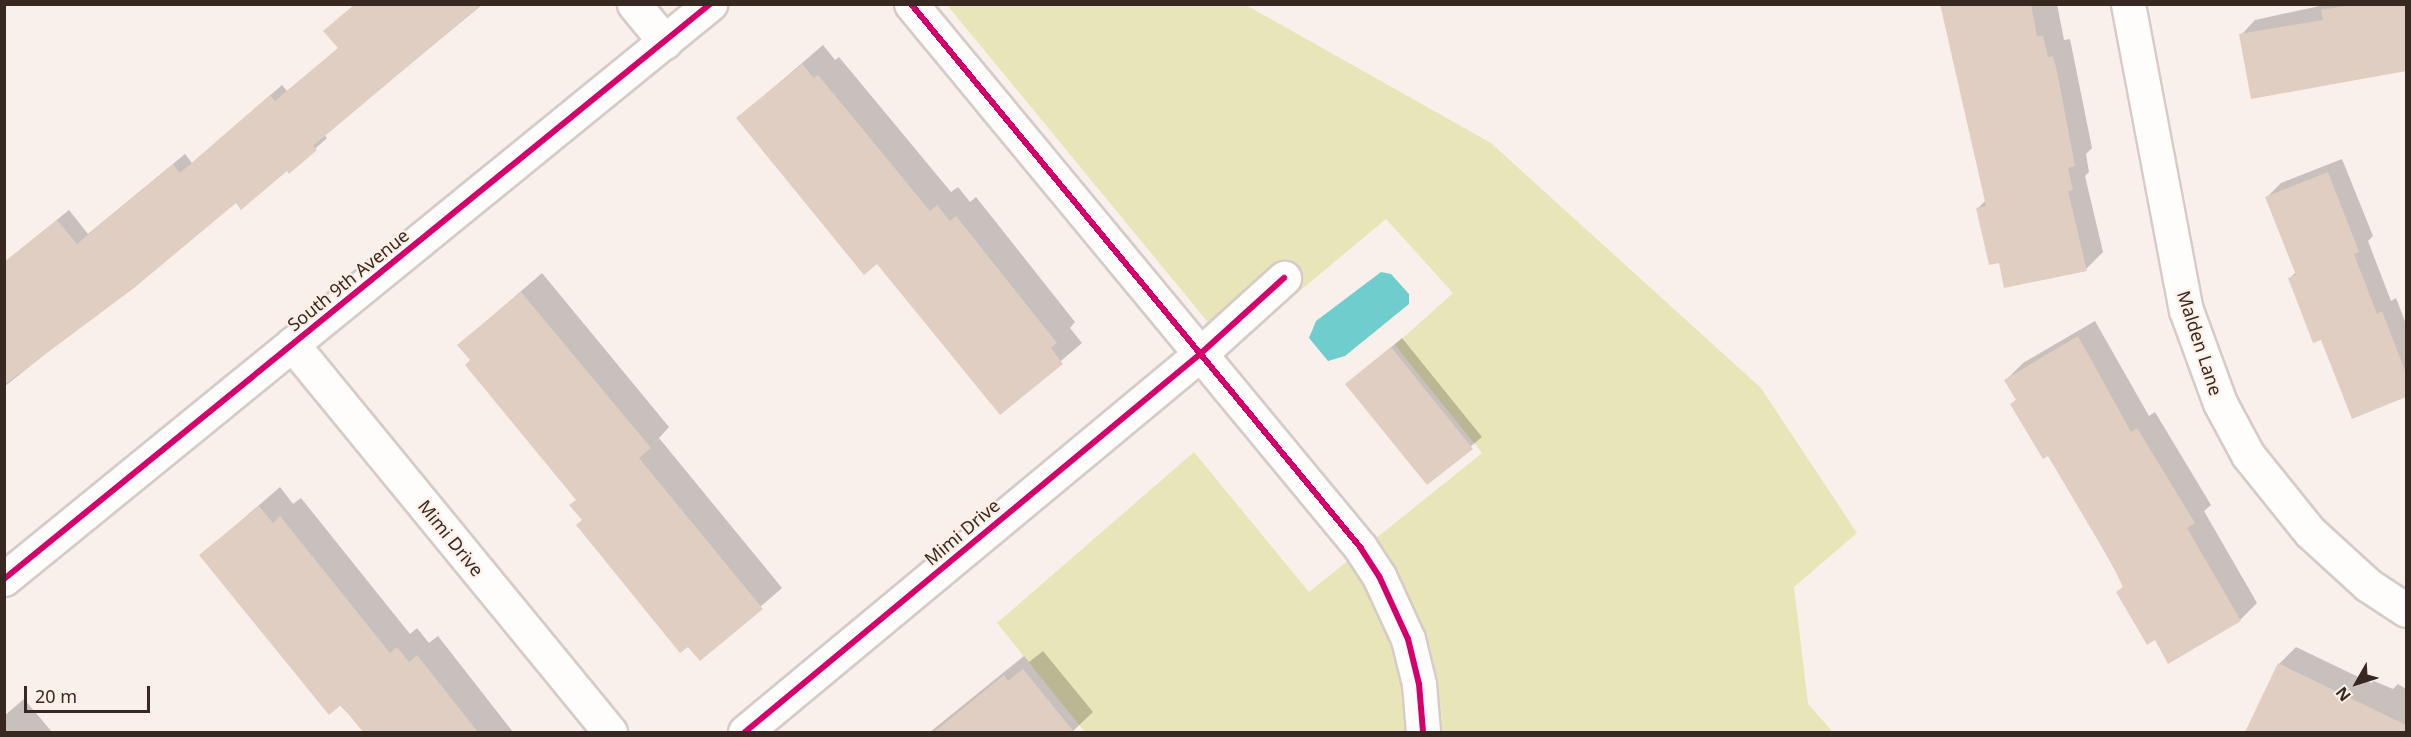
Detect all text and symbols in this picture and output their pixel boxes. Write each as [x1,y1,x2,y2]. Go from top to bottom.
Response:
street label: South 9th Avenue [283,224,413,336]
street label: Malden Lane [2173,288,2227,398]
street label: Mimi Drive [920,494,1004,570]
street label: Mimi Drive [414,496,488,580]
north arrow [2327,653,2387,713]
scale bar [27,674,153,712]
text: N [2330,682,2356,706]
text: 20 m [35,684,77,708]

